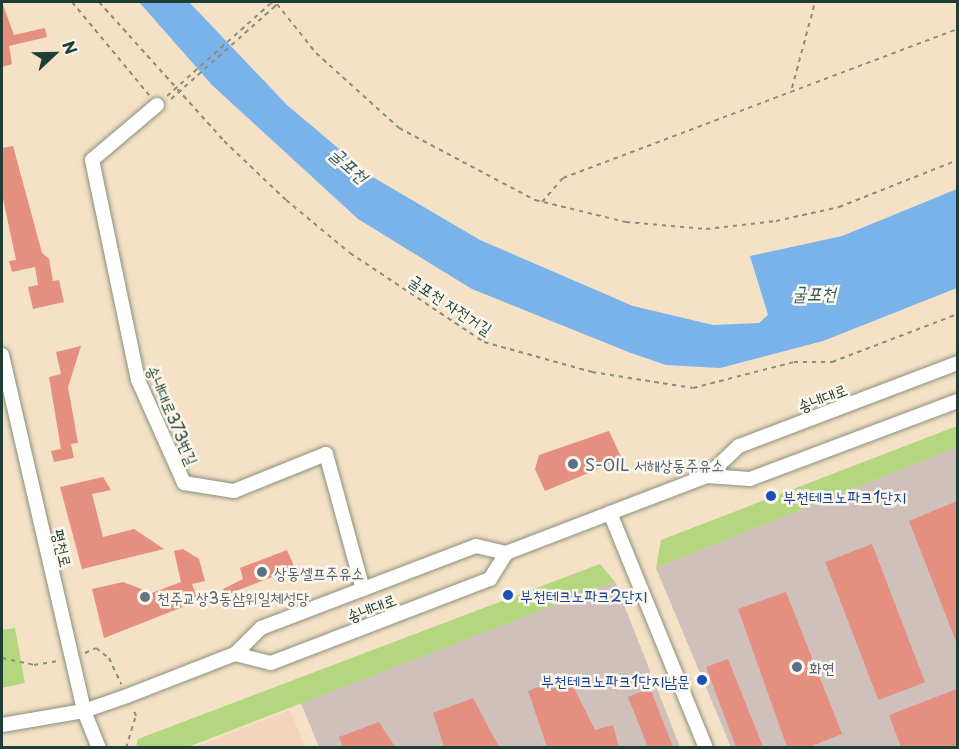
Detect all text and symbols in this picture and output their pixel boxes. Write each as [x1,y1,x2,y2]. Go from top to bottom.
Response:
north arrow [24,24,84,84]
text: N [57,37,84,58]
water label: 굴포천 [326,143,372,187]
street label: 굴포천 자전거길 [406,270,496,338]
water label: 굴포천 [792,282,836,304]
street label: 송내대로373번길 [143,362,203,468]
street label: 송내대로 [795,379,849,415]
place label: S-OIL 서해상동주유소 [585,454,725,474]
marker: S-OIL 서해상동주유소 [566,457,580,471]
place label: 부천테크노파크1단지 [783,486,906,506]
marker: 부천테크노파크1단지 [764,489,778,503]
street label: 평천로 [49,527,77,569]
place label: 상동셀프주유소 [274,562,364,582]
marker: 상동셀프주유소 [255,565,269,579]
place label: 부천테크노파크2단지 [520,585,647,605]
place label: 천주교상3동삼위일체성당 [157,587,309,607]
marker: 부천테크노파크2단지 [501,588,515,602]
street label: 송내대로 [344,589,398,625]
marker: 천주교상3동삼위일체성당 [138,590,152,604]
place label: 화연 [809,657,835,677]
marker: 화연 [790,660,804,674]
place label: 부천테크노파크1단지남문 [541,670,690,690]
marker: 부천테크노파크1단지남문 [695,673,709,687]

